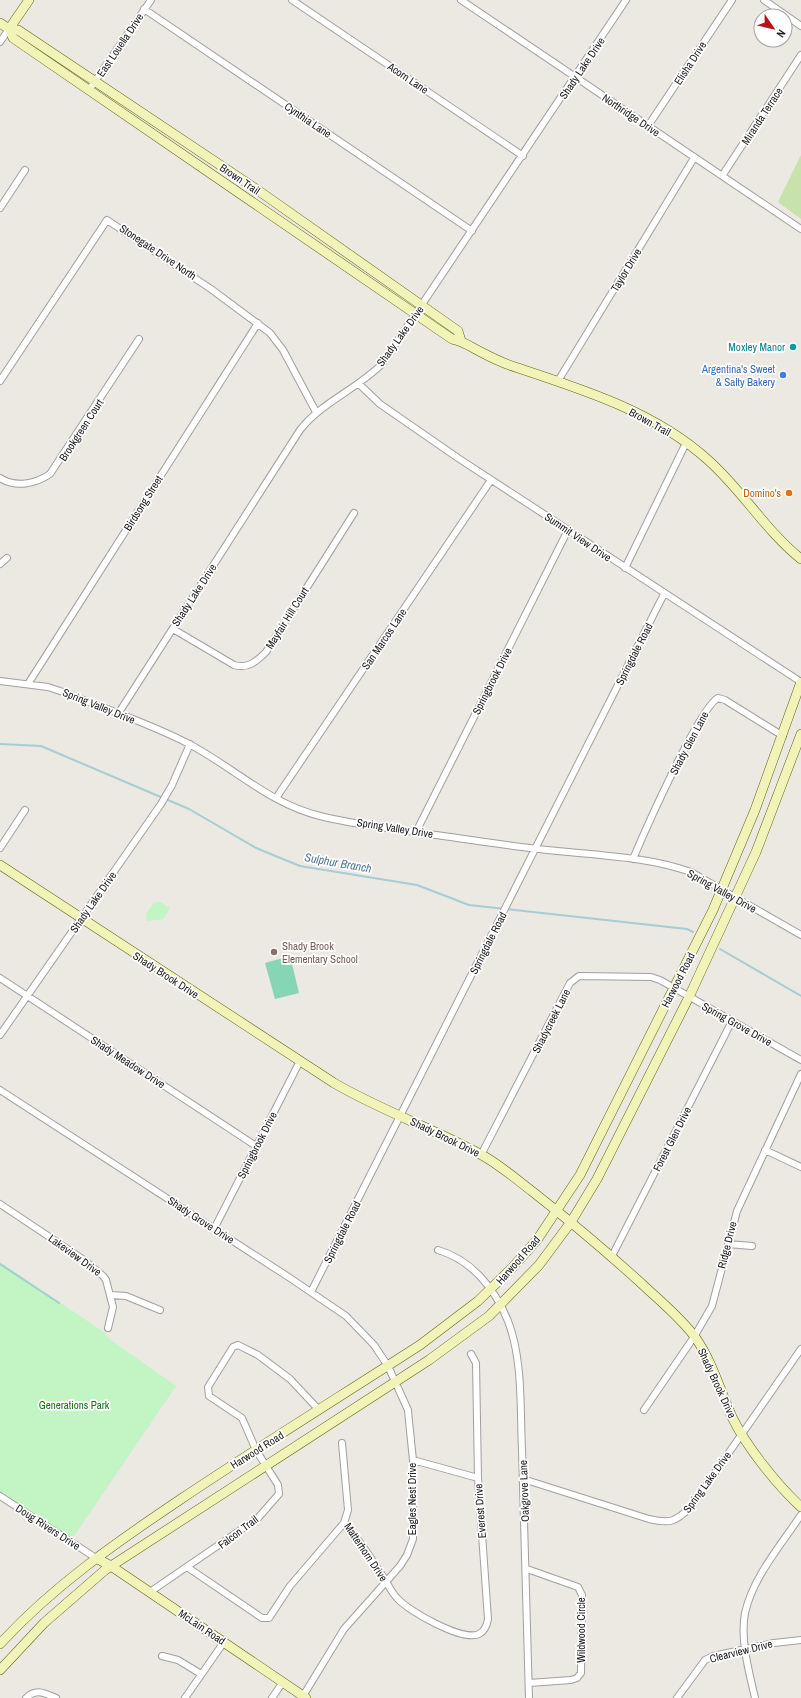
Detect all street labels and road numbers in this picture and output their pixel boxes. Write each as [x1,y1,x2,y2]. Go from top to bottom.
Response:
street label: East Louella Drive [94,11,146,79]
street label: Shady Lake Drive [556,34,608,102]
street label: Elisha Drive [671,39,709,87]
street label: Acorn Lane [384,59,431,97]
street label: Miranda Terrace [738,85,786,147]
street label: Northridge Drive [599,91,663,139]
street label: Cynthia Lane [282,99,334,141]
street label: Brown Trail [217,160,263,198]
street label: Stonegate Drive North [117,221,199,283]
street label: Taylor Drive [608,246,644,294]
street label: Shady Lake Drive [373,303,427,369]
street label: Brookgreen Court [56,396,107,464]
street label: Brown Trail [627,405,673,439]
street label: Birdsong Street [120,472,166,533]
street label: Summit View Drive [542,510,614,564]
street label: Shady Lake Drive [169,561,219,629]
street label: Mayfair Hill Court [262,584,312,651]
street label: San Marcos Lane [358,606,410,672]
street label: Springdale Road [612,621,656,687]
street label: Springbrook Drive [469,645,515,717]
street label: Spring Valley Drive [61,685,137,727]
street label: Shady Glen Lane [666,709,712,777]
street label: Spring Valley Drive [356,815,434,841]
street label: Spring Valley Drive [685,866,759,916]
street label: Shady Lake Drive [67,869,119,935]
street label: Springdale Road [466,910,510,976]
street label: Shady Brook Drive [130,949,202,1001]
street label: Harwood Road [658,950,698,1010]
street label: Shadycreek Lane [529,987,573,1055]
street label: Spring Grove Drive [700,999,774,1049]
street label: Shady Meadow Drive [88,1033,168,1091]
street label: Forest Glen Drive [650,1104,694,1174]
street label: Springbrook Drive [234,1109,280,1181]
street label: Shady Brook Drive [408,1114,482,1160]
street label: Shady Grove Drive [165,1193,237,1247]
street label: Springdale Road [320,1199,364,1265]
street label: Ridge Drive [714,1220,740,1270]
street label: Lakeview Drive [46,1231,104,1279]
street label: Harwood Road [493,1233,543,1287]
street label: Shady Brook Drive [695,1346,739,1420]
street label: Harwood Road [228,1428,286,1472]
street label: Spring Lake Drive [680,1448,734,1516]
street label: Oakgrove Lane [516,1460,532,1522]
street label: Eagles Nest Drive [405,1463,419,1535]
street label: Everest Drive [471,1483,489,1539]
street label: Doug Rivers Drive [13,1501,83,1553]
street label: Falcon Trail [215,1512,261,1552]
street label: Matterhorn Drive [341,1520,391,1584]
street label: Wildwood Circle [574,1597,588,1663]
street label: McLain Road [176,1606,228,1648]
street label: Clearview Drive [708,1636,774,1666]

